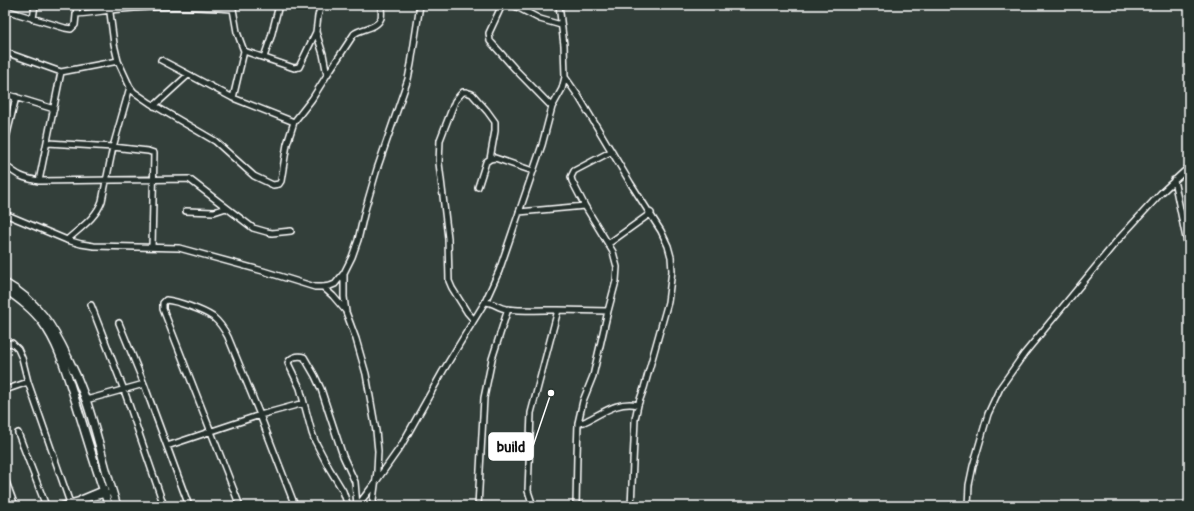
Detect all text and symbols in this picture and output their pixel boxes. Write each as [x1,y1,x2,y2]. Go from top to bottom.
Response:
callout: build [489,433,533,460]
text: build [497,438,525,457]

